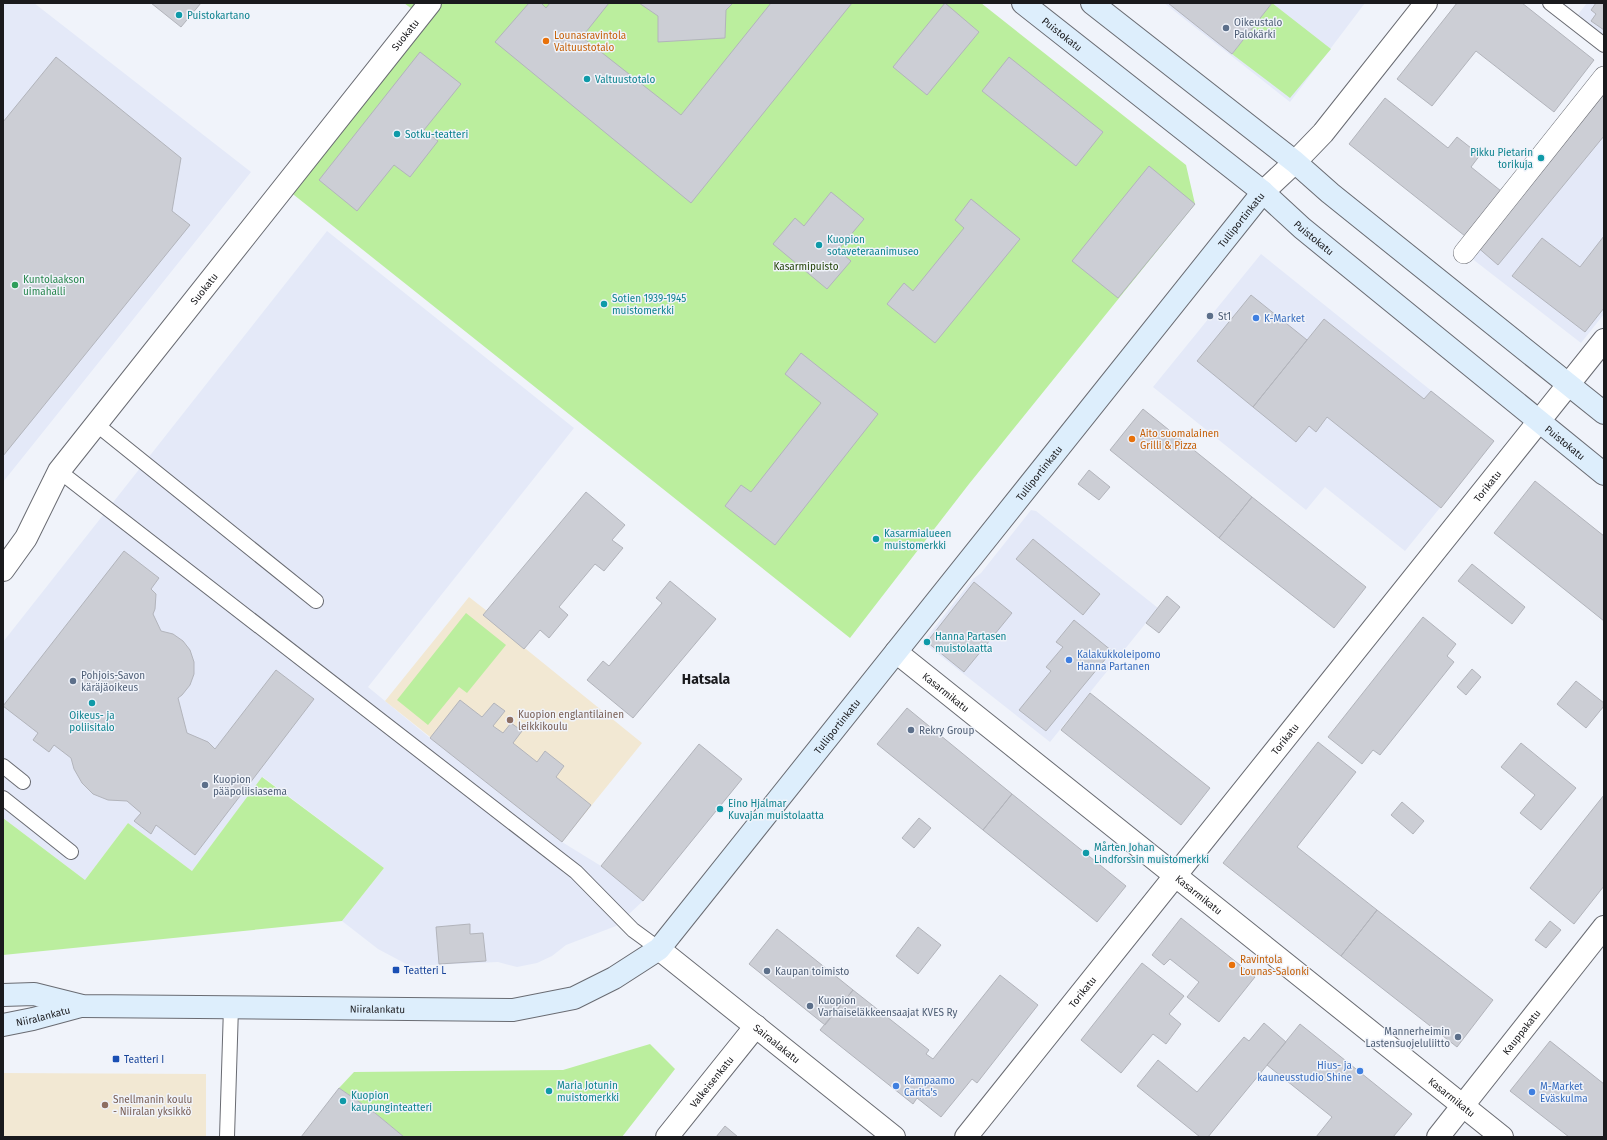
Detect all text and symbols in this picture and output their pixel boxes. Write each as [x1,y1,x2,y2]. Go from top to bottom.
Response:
marker: Puistokartano [174,10,184,20]
place label: Puistokartano [187,10,250,22]
street label: Puistokatu [1039,15,1084,54]
street label: Suokatu [390,17,422,53]
place label: Oikeustalo Palokärki [1234,17,1282,41]
marker: Oikeustalo Palokärki [1221,23,1231,33]
place label: Lounasravintola Valtuustotalo [554,30,626,54]
marker: Lounasravintola Valtuustotalo [541,36,551,46]
marker: Valtuustotalo [582,74,592,84]
place label: Valtuustotalo [595,74,655,86]
marker: Sotku-teatteri [392,129,402,139]
place label: Sotku-teatteri [405,129,468,141]
place label: Pikku Pietarin torikuja [1470,147,1533,171]
marker: Pikku Pietarin torikuja [1536,153,1546,163]
street label: Tulliportinkatu [1216,190,1267,250]
street label: Puistokatu [1291,218,1336,258]
place label: Kuopion sotaveteraanimuseo [827,234,919,258]
marker: Kuopion sotaveteraanimuseo [814,240,824,250]
park label: Kasarmipuisto [774,261,839,273]
street label: Suokatu [188,271,221,307]
place label: Kuntolaakson uimahalli [23,274,85,298]
marker: Kuntolaakson uimahalli [10,280,20,290]
place label: Sotien 1939-1945 muistomerkki [612,293,686,317]
marker: Sotien 1939-1945 muistomerkki [599,299,609,309]
marker: St1 [1205,311,1215,321]
place label: St1 [1218,311,1231,323]
marker: K-Market [1251,313,1261,323]
place label: K-Market [1264,313,1305,325]
street label: Puistokatu [1542,423,1587,463]
place label: Aito suomalainen Grilli & Pizza [1140,428,1219,452]
marker: Aito suomalainen Grilli & Pizza [1127,434,1137,444]
street label: Tulliportinkatu [1014,444,1065,504]
street label: Torikatu [1472,468,1504,505]
place label: Kasarmialueen muistomerkki [884,528,951,552]
marker: Kasarmialueen muistomerkki [871,534,881,544]
place label: Hanna Partasen muistolaatta [935,631,1006,655]
marker: Hanna Partasen muistolaatta [922,637,932,647]
place label: Kalakukkoleipomo Hanna Partanen [1077,649,1161,673]
marker: Kalakukkoleipomo Hanna Partanen [1064,655,1074,665]
place label: Pohjois-Savon käräjäoikeus [81,670,145,694]
street label: Kasarmikatu [920,670,971,715]
district label: Hatsala [682,671,730,688]
marker: Pohjois-Savon käräjäoikeus [68,676,78,686]
street label: Tulliportinkatu [812,697,863,757]
marker: Oikeus- ja poliisitalo [87,698,97,708]
place label: Kuopion englantilainen leikkikoulu [518,709,624,733]
place label: Oikeus- ja poliisitalo [69,710,115,734]
marker: Kuopion englantilainen leikkikoulu [505,715,515,725]
street label: Torikatu [1269,721,1302,758]
marker: Rekry Group [906,725,916,735]
place label: Rekry Group [919,725,974,737]
place label: Kuopion pääpoliisiasema [213,774,287,798]
marker: Kuopion pääpoliisiasema [200,780,210,790]
place label: Eino Hjalmar Kuvajan muistolaatta [728,798,824,822]
marker: Eino Hjalmar Kuvajan muistolaatta [715,804,725,814]
place label: Mårten Johan Lindforssin muistomerkki [1094,841,1209,866]
marker: Mårten Johan Lindforssin muistomerkki [1081,848,1091,858]
street label: Kasarmikatu [1173,873,1224,918]
place label: Ravintola Lounas-Salonki [1240,954,1309,978]
marker: Ravintola Lounas-Salonki [1227,960,1237,970]
marker: Teatteri L [391,965,401,975]
place label: Teatteri L [404,965,446,977]
marker: Kaupan toimisto [762,966,772,976]
place label: Kaupan toimisto [775,966,850,978]
street label: Torikatu [1067,974,1099,1011]
place label: Kuopion Varhaiseläkkeensaajat KVES Ry [818,995,958,1019]
marker: Kuopion Varhaiseläkkeensaajat KVES Ry [805,1001,815,1011]
street label: Niiralankatu [350,1003,405,1016]
street label: Niiralankatu [15,1004,72,1029]
street label: Kauppakatu [1500,1007,1543,1057]
street label: Sairaalakatu [751,1022,802,1066]
place label: Mannerheimin Lastensuojeluliitto [1366,1026,1450,1050]
marker: Mannerheimin Lastensuojeluliitto [1453,1032,1463,1042]
marker: Teatteri I [111,1054,121,1064]
place label: Teatteri I [124,1054,164,1066]
street label: Valkeisenkatu [688,1054,736,1110]
place label: Hius- ja kauneusstudio Shine [1257,1060,1352,1084]
marker: Hius- ja kauneusstudio Shine [1355,1066,1365,1076]
place label: Kampaamo Carita's [904,1075,955,1099]
street label: Kasarmikatu [1426,1075,1477,1120]
place label: Maria Jotunin muistomerkki [557,1080,619,1104]
marker: Kampaamo Carita's [891,1081,901,1091]
place label: M-Market Eväskulma [1540,1081,1588,1105]
marker: Maria Jotunin muistomerkki [544,1086,554,1096]
marker: M-Market Eväskulma [1527,1087,1537,1097]
place label: Kuopion kaupunginteatteri [351,1090,432,1114]
place label: Snellmanin koulu - Niiralan yksikkö [113,1094,192,1118]
marker: Kuopion kaupunginteatteri [338,1096,348,1106]
marker: Snellmanin koulu - Niiralan yksikkö [100,1100,110,1110]

